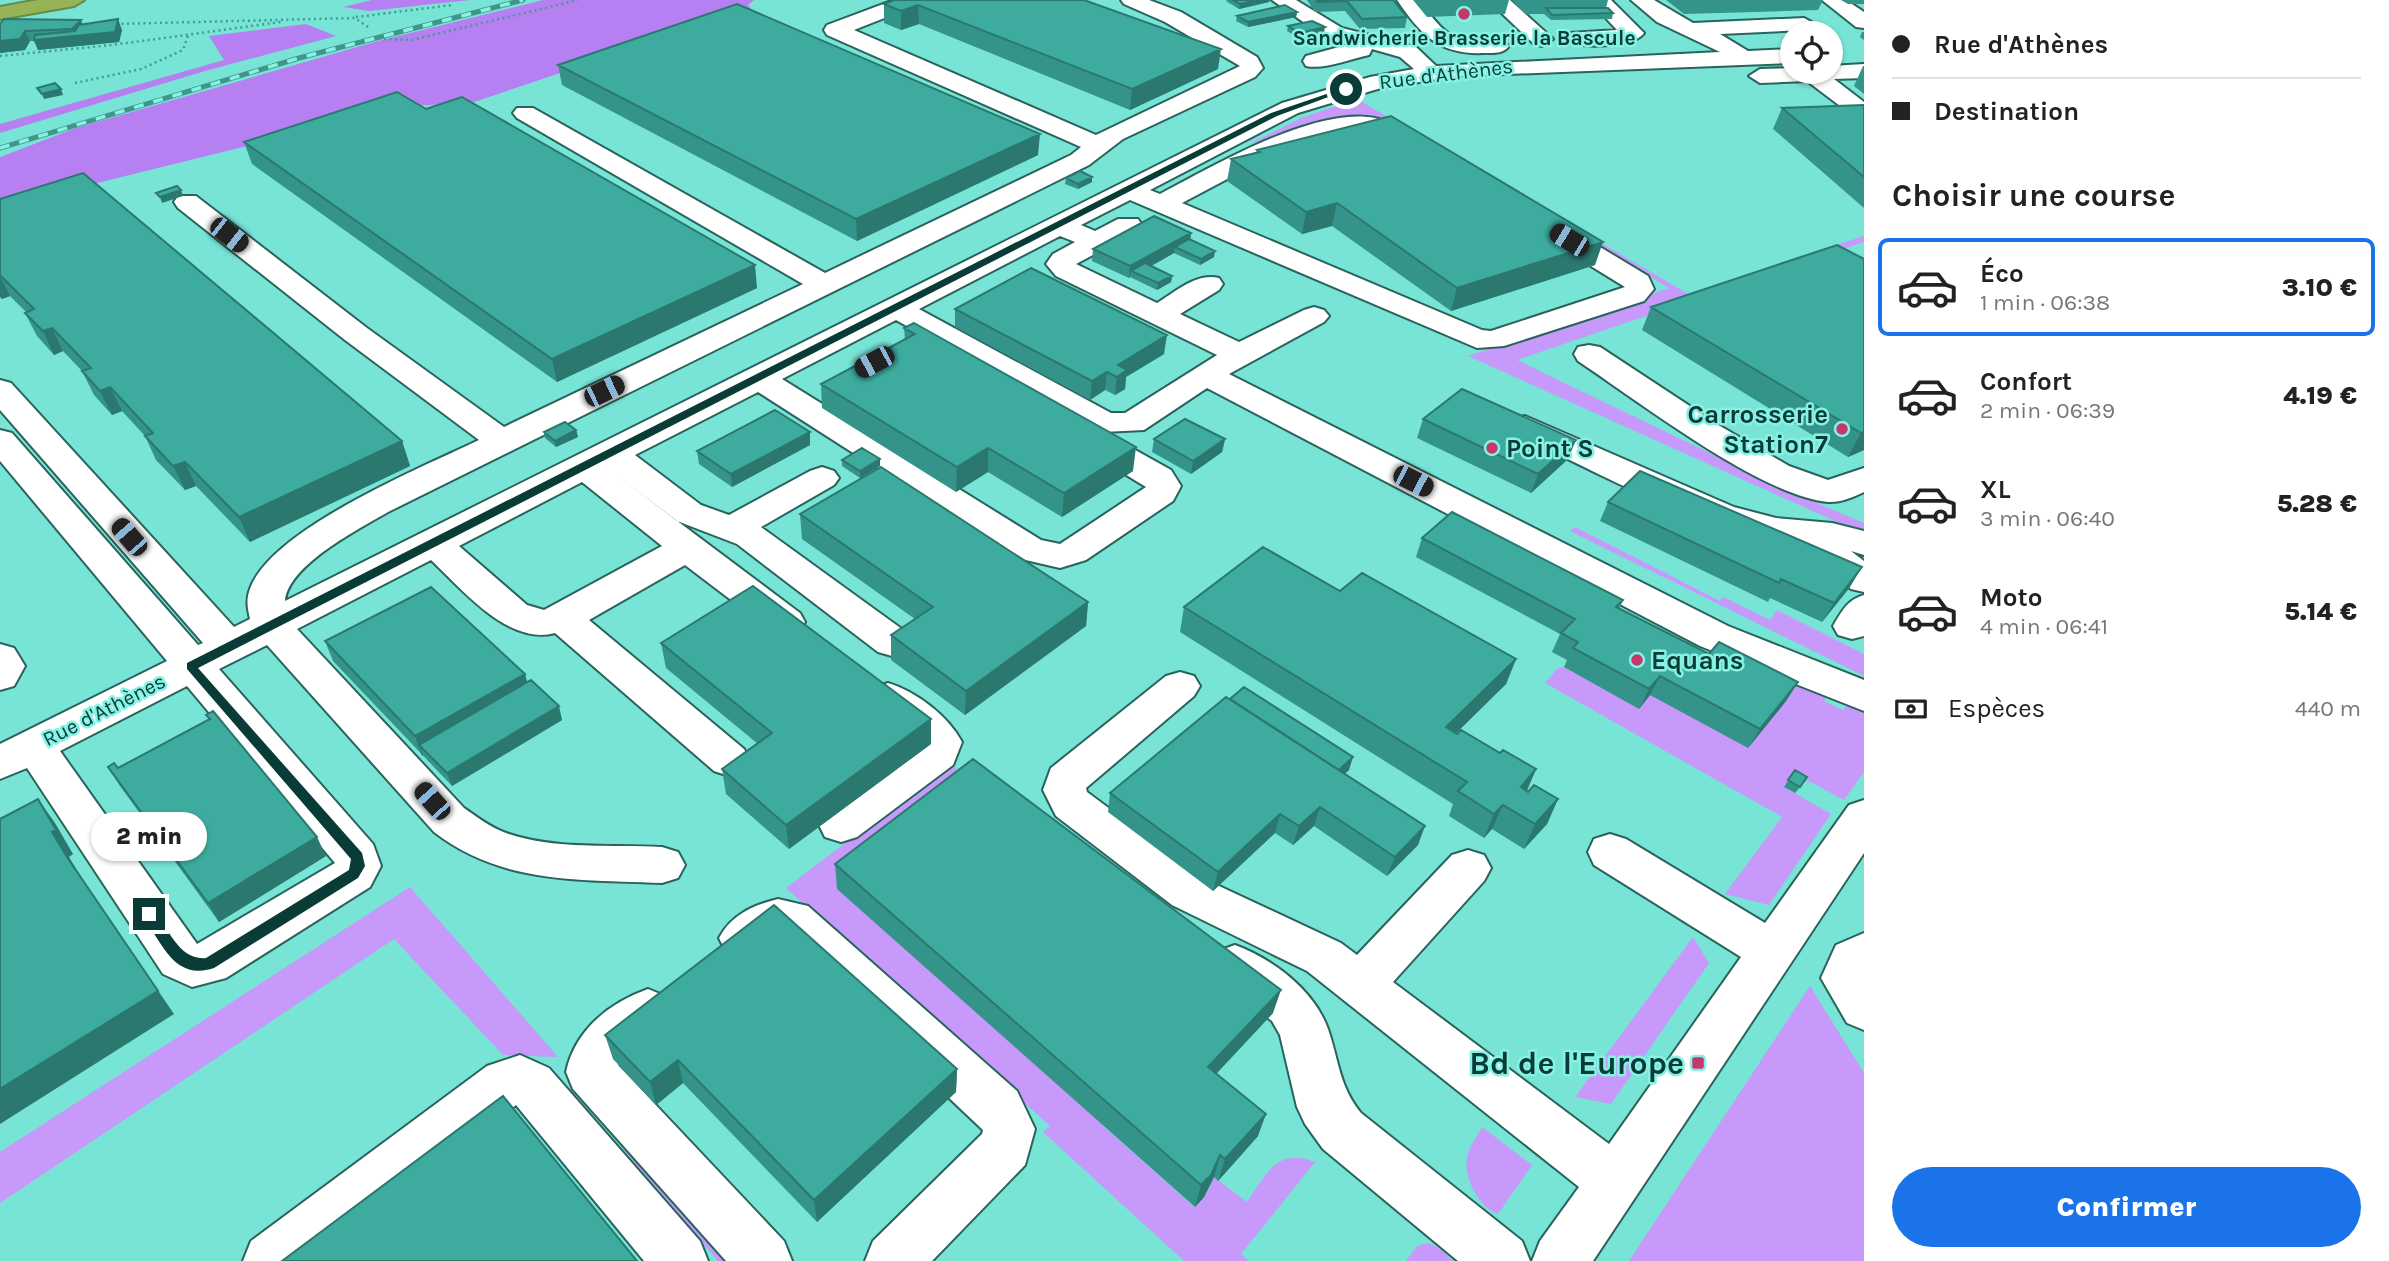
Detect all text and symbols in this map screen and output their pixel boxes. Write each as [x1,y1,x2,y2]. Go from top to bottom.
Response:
marker: Sandwicherie Brasserie la Bascule [1456,6,1472,22]
map controls [1780,21,1843,84]
button: locate [1780,21,1843,84]
place label: Sandwicherie Brasserie la Bascule [1292,26,1636,50]
text: Rue d'Athènes [1934,29,2108,60]
street label: Rue d'Athènes [1378,54,1514,94]
route start [1330,73,1362,105]
text: Destination [1934,96,2079,127]
text: Choisir une course [1892,177,2175,214]
car [206,214,253,256]
car [1546,220,1593,260]
icon: car [1896,256,1959,319]
text: Éco [1980,258,2024,289]
text: 3.10 € [2282,272,2357,303]
text: 1 min · 06:38 [1980,289,2110,316]
car [851,343,898,381]
icon: car [1896,364,1959,427]
text: Confort [1980,366,2072,397]
car [581,372,628,410]
text: 4.19 € [2283,380,2357,411]
text: 2 min · 06:39 [1980,397,2115,424]
place label: Carrosserie Station7 [1687,399,1828,460]
marker: Carrosserie Station7 [1834,421,1850,437]
place label: Point S [1506,433,1594,464]
marker: Point S [1484,440,1500,456]
car [1390,462,1437,500]
icon: car [1896,472,1959,535]
text: XL [1980,474,2011,505]
text: 5.28 € [2277,488,2357,519]
text: 3 min · 06:40 [1980,505,2115,532]
car [108,514,151,560]
icon: car [1896,580,1959,643]
text: Moto [1980,582,2042,613]
text: 5.14 € [2284,596,2357,627]
text: 4 min · 06:41 [1980,613,2108,640]
place label: Equans [1651,645,1744,676]
marker: Equans [1629,652,1645,668]
street label: Rue d'Athènes [39,669,169,751]
icon: cash [1892,690,1930,728]
text: Espèces [1948,693,2045,724]
text: 440 m [2295,695,2361,722]
car [411,778,454,824]
callout: 2 min [91,813,207,862]
text: 2 min [116,823,182,850]
route end [133,898,165,930]
place label: Bd de l'Europe [1469,1045,1684,1082]
marker: Bd de l'Europe [1690,1055,1706,1071]
button: Confirmer [1892,1167,2361,1247]

